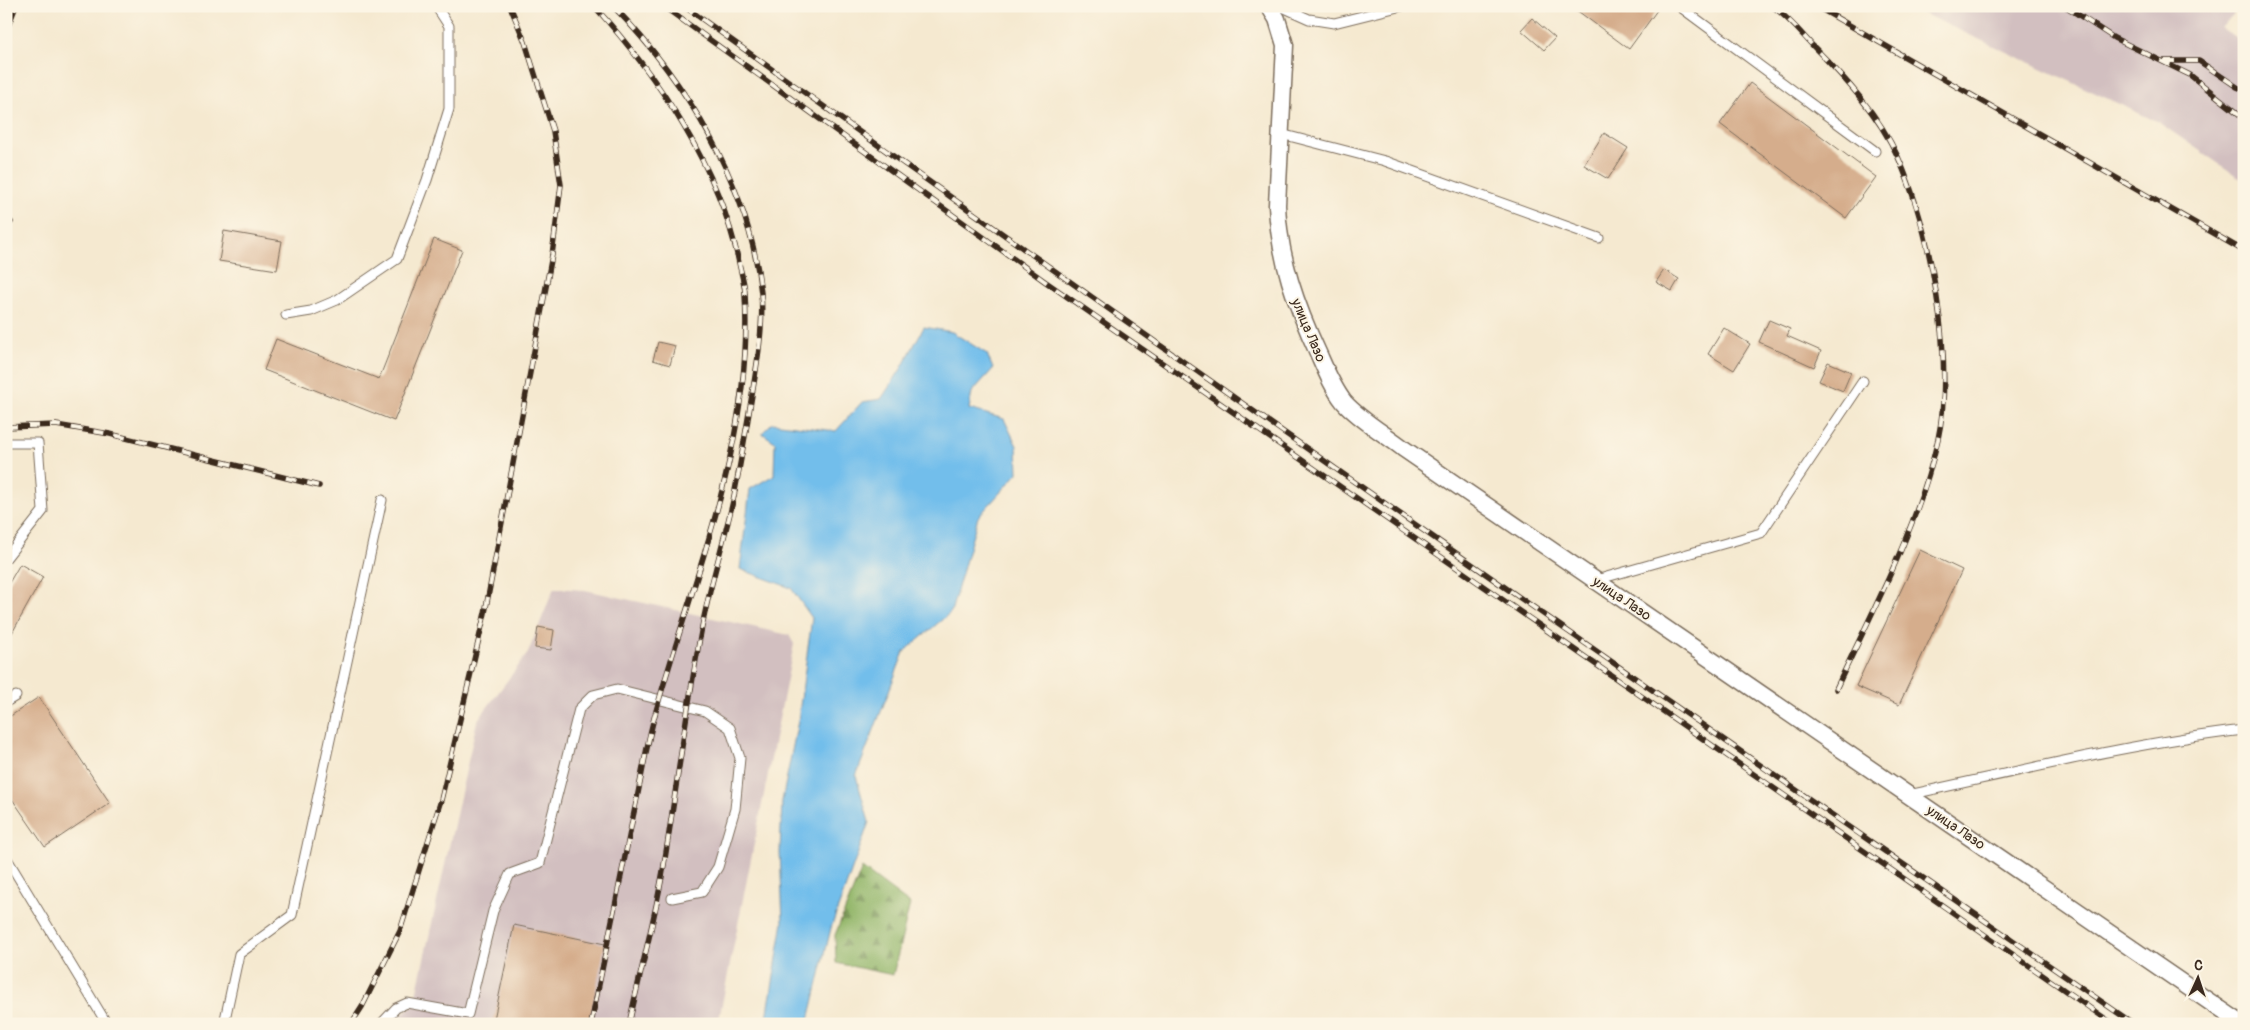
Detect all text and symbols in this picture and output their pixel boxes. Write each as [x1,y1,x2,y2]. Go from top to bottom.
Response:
street label: улица Лазо [1287,295,1330,365]
street label: улица Лазо [1588,572,1655,624]
street label: улица Лазо [1922,801,1989,853]
north arrow [2172,952,2222,1002]
text: С [2194,957,2204,974]

